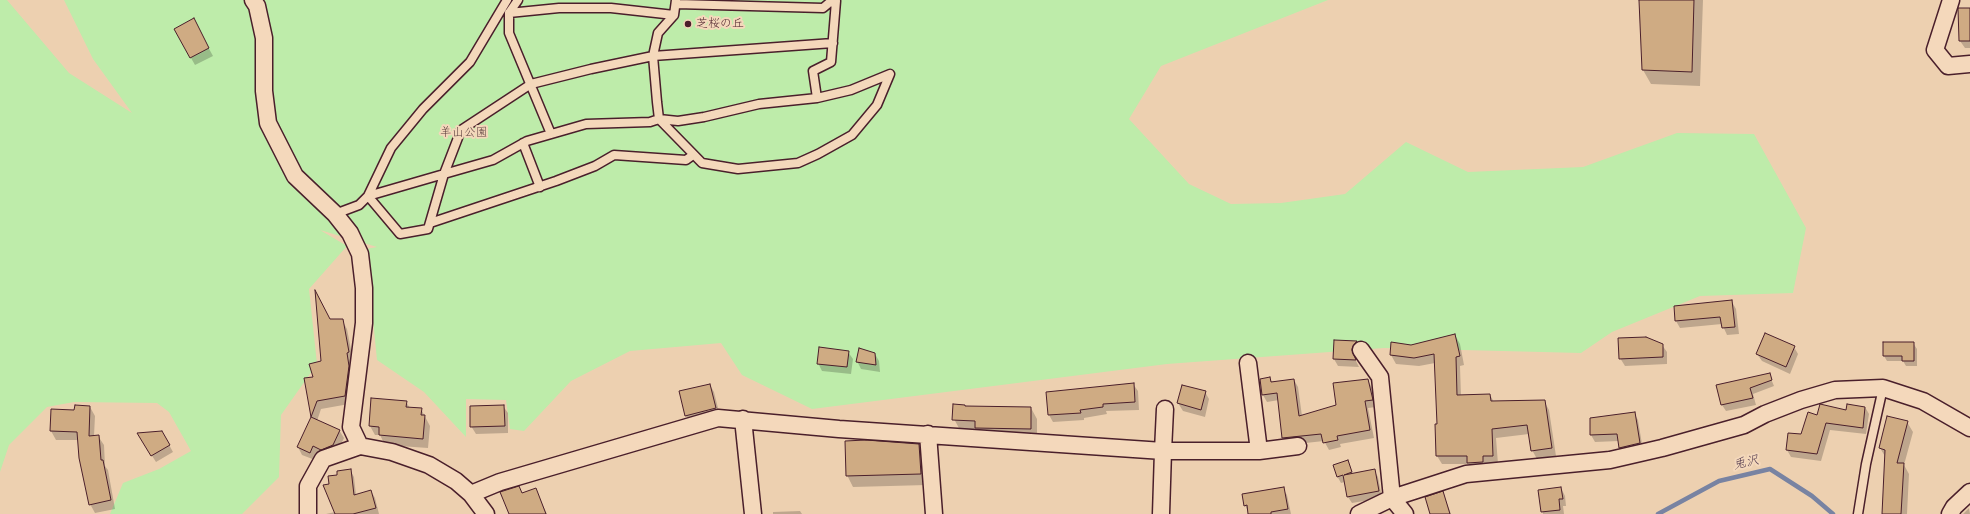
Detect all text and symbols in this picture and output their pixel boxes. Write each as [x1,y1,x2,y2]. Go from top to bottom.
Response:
place label: 芝桜の丘 [696,17,744,31]
marker: 芝桜の丘 [683,19,693,29]
park label: 羊山公園 [440,126,488,140]
water label: 兎沢 [1732,452,1760,474]

